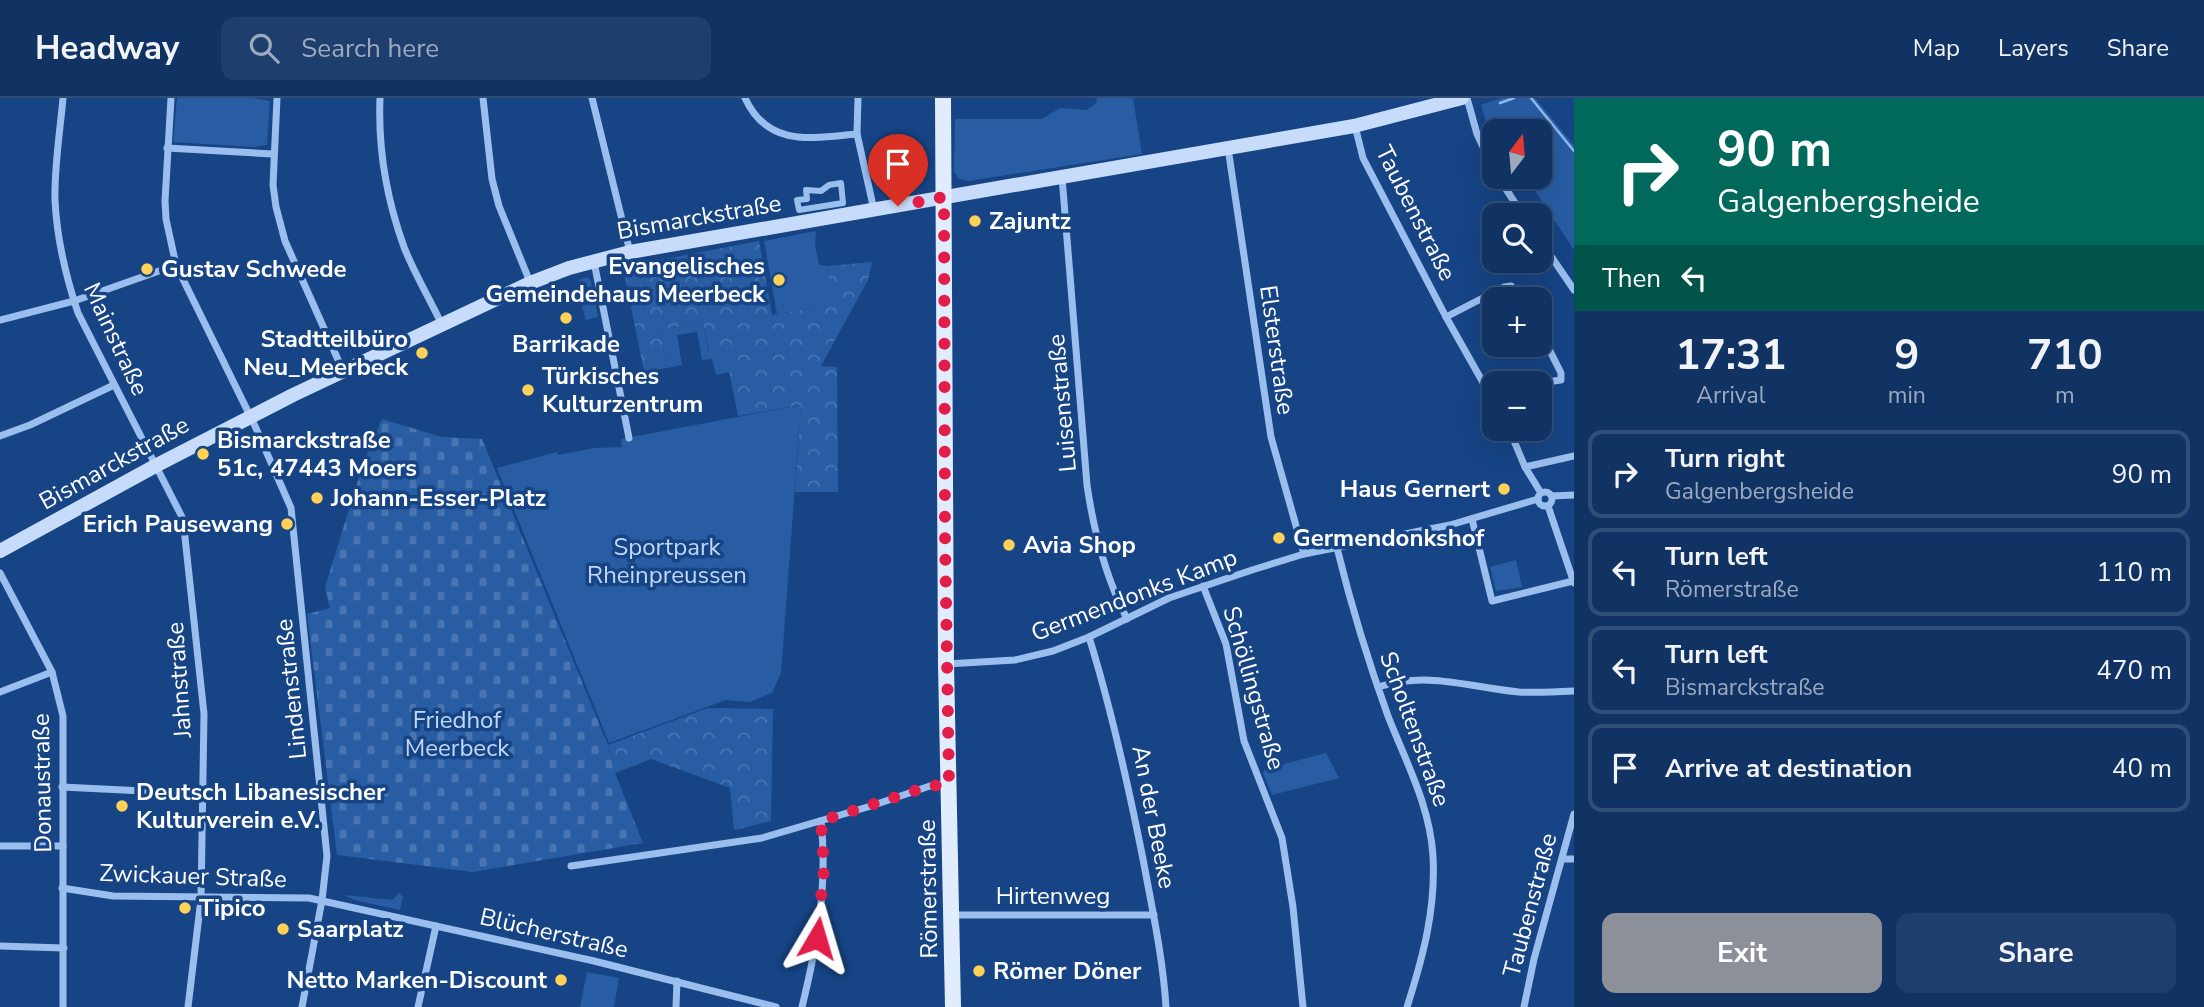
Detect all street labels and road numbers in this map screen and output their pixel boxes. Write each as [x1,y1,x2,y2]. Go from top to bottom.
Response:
street label: Taubenstraße [1368,140,1464,286]
street label: Bismarckstraße [614,187,784,247]
street label: Mainstraße [76,277,156,401]
street label: Elsterstraße [1252,283,1302,417]
street label: Luisenstraße [1040,333,1084,473]
street label: Bismarckstraße [33,409,195,517]
street label: Germendonks Kamp [1026,541,1242,649]
street label: Schöllingstraße [1215,602,1293,774]
street label: Lindenstraße [268,617,314,761]
street label: Jahnstraße [159,621,199,740]
street label: Scholtenstraße [1372,647,1458,811]
street label: Donaustraße [25,713,59,853]
street label: An der Beeke [1124,743,1184,891]
street label: Römerstraße [911,819,945,959]
street label: Taubenstraße [1495,830,1565,980]
street label: Zwickauer Straße [99,857,287,895]
street label: Hirtenweg [996,880,1110,912]
street label: Blücherstraße [477,900,631,966]

